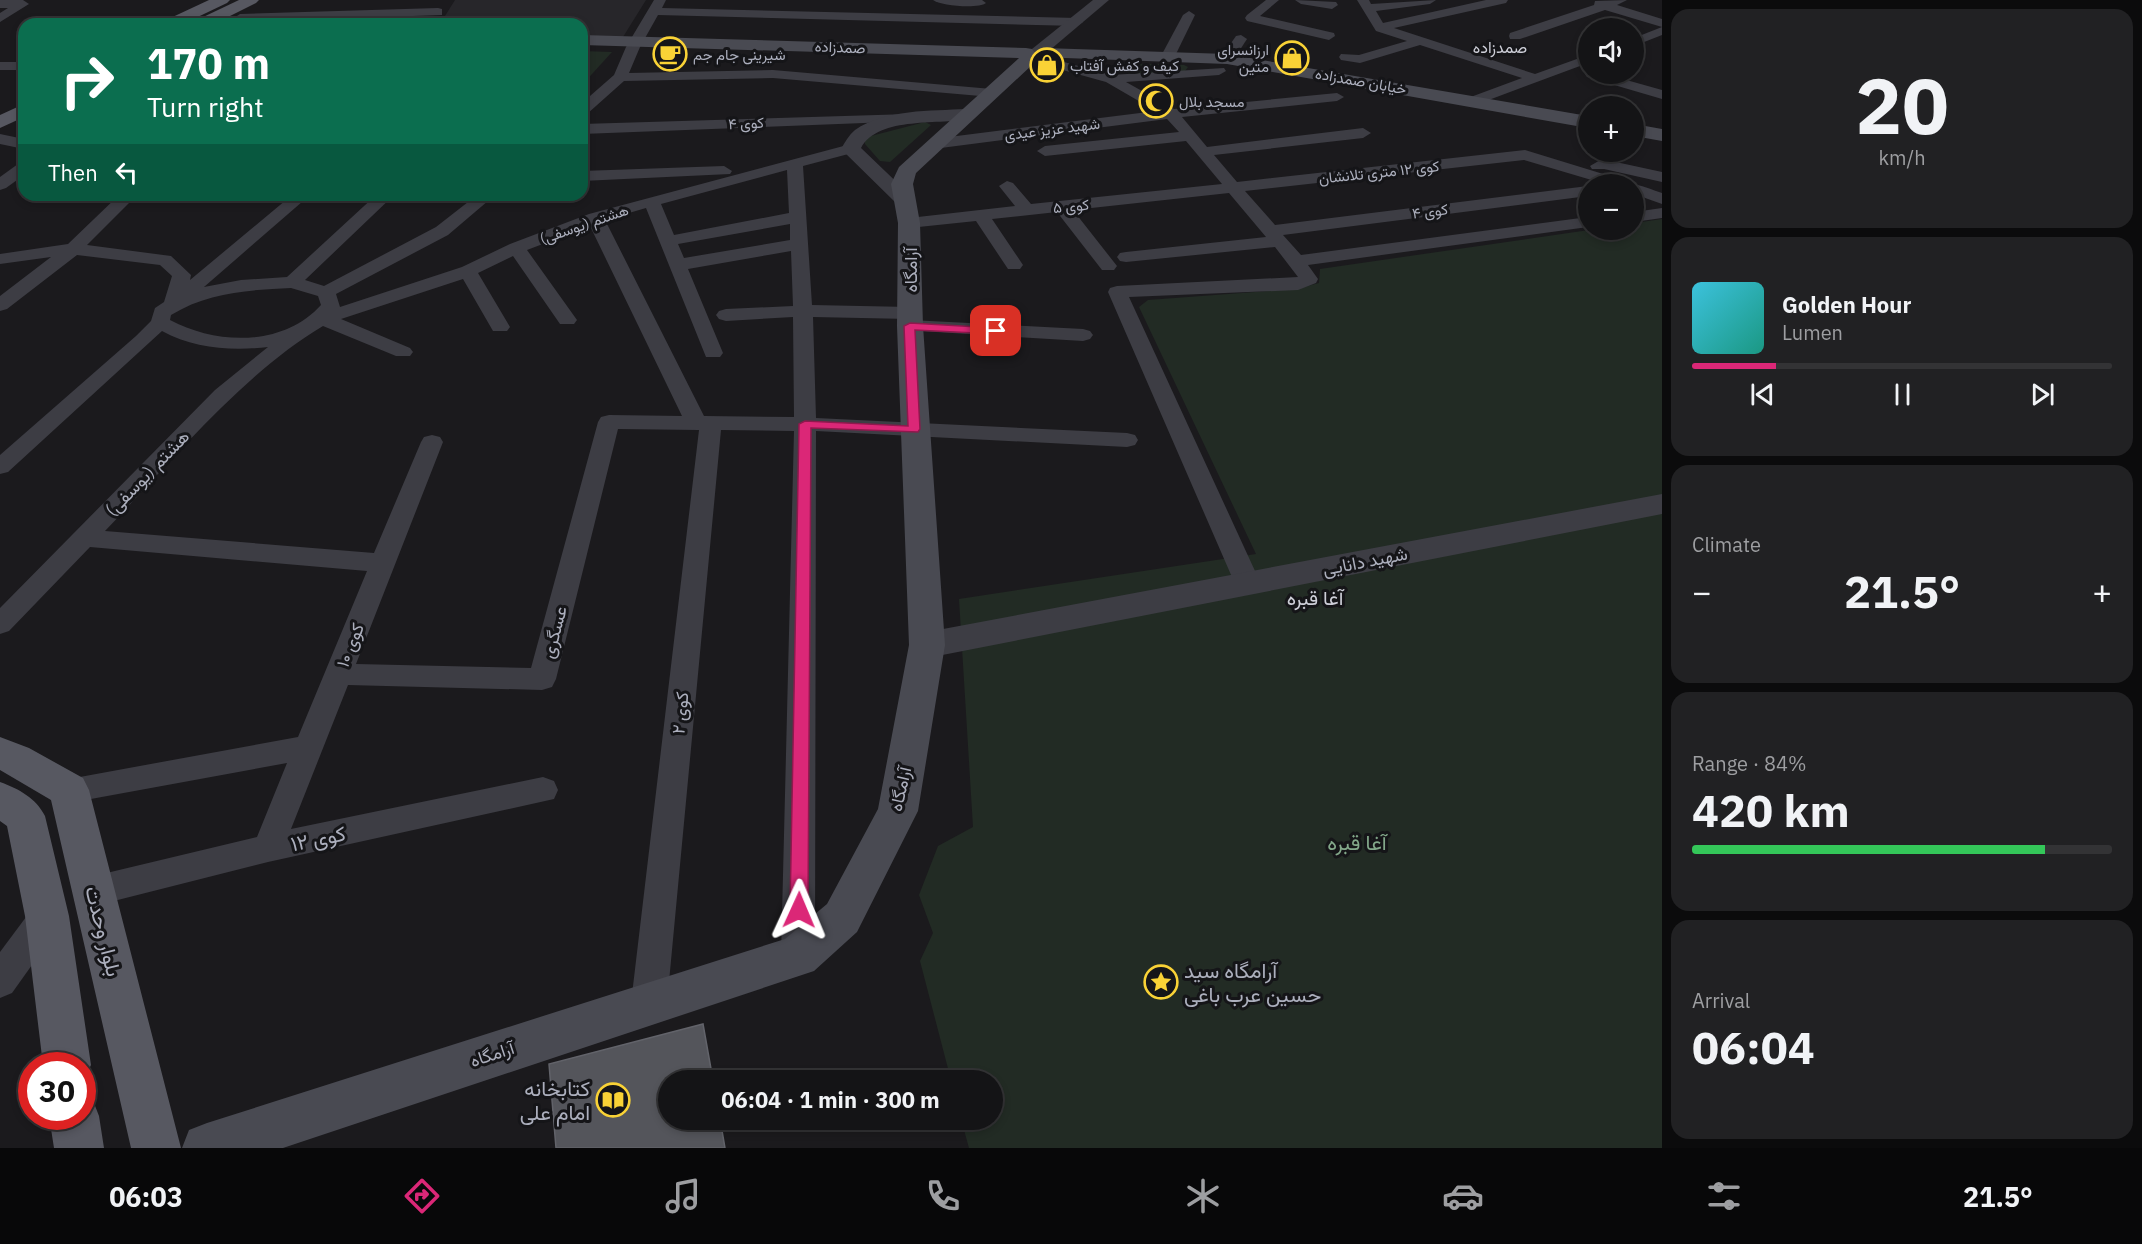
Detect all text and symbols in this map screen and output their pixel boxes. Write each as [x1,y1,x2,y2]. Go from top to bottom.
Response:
map controls [1578,18,1644,240]
button: sound [1578,18,1644,84]
text: 170 m [147,36,270,91]
cafe icon: شیرینی جام جم [652,36,688,72]
street label: صمدزاده [814,37,866,57]
district label: صمدزاده [1473,37,1527,58]
place label: ارزانسرای متین [1217,40,1269,77]
shop icon: ارزانسرای متین [1274,40,1310,76]
icon: right [48,42,126,120]
place label: شیرینی جام جم [693,45,786,65]
shop icon: کیف و کفش آفتاب [1029,47,1065,83]
text: 20 [1855,54,1949,155]
place label: کیف و کفش آفتاب [1070,56,1179,76]
street label: خیابان صمدزاده [1314,64,1408,98]
mosque icon: مسجد بلال [1138,83,1174,119]
text: Turn right [147,89,264,124]
place label: مسجد بلال [1179,92,1244,111]
button: + [1578,96,1644,162]
street label: کوی ۴ [728,113,765,134]
street label: شهید عزیز عیدی [1003,114,1101,145]
text: km/h [1878,144,1926,171]
icon: left [110,156,143,189]
street label: کوی ۱۲ متری تلانشان [1318,156,1441,189]
text: Then [48,158,98,187]
button: − [1578,174,1644,240]
street label: کوی ۵ [1052,195,1090,218]
street label: کوی ۴ [1411,199,1449,224]
street label: هشتم (یوسفی) [537,200,631,249]
street label: آرامگاه [899,246,922,293]
text: Golden Hour [1782,290,1911,319]
pin [970,305,1021,356]
icon: arrive [979,314,1012,347]
text: Lumen [1782,319,1843,346]
icon: previous [1746,378,1779,411]
icon: pause [1886,378,1919,411]
icon: next [2026,378,2059,411]
street label: هشتم (یوسفی) [100,425,195,522]
text: Climate [1692,531,1761,558]
street label: شهید دانایی [1321,542,1409,580]
text: 21.5° [1844,562,1960,620]
text: − [1692,570,1712,613]
text: + [2092,570,2112,613]
district label: آغا قبره [1287,584,1345,611]
street label: عسگری [536,603,572,661]
street label: کوی ۱۰ [331,619,369,671]
street label: کوی ۲ [666,691,694,735]
text: Range · 84% [1692,750,1807,777]
street label: آرامگاه [884,763,917,814]
text: 420 km [1692,781,1850,839]
street label: کوی ۱۲ [288,819,348,857]
park label: آغا قبره [1327,828,1389,856]
position arrow [767,878,831,942]
street label: بلوار وحدت [79,883,129,979]
place label: آرامگاه سید حسین عرب باغی [1184,956,1321,1008]
place icon: آرامگاه سید حسین عرب باغی [1143,964,1179,1000]
text: Arrival [1692,987,1750,1014]
text: 06:04 [1692,1018,1815,1076]
street label: آرامگاه [467,1036,519,1072]
speed limit sign: 30 [18,1052,96,1130]
place label: کتابخانه امام علی [520,1074,590,1127]
library icon: کتابخانه امام علی [595,1082,631,1118]
text: 06:04 · 1 min · 300 m [721,1085,940,1114]
icon: directions [401,1175,443,1217]
icon: music [662,1175,704,1217]
icon: phone [922,1175,964,1217]
icon: climate [1182,1175,1224,1217]
icon: car [1442,1175,1484,1217]
icon: filters [1703,1175,1745,1217]
text: 06:03 [109,1179,183,1214]
text: 21.5° [1963,1179,2033,1214]

